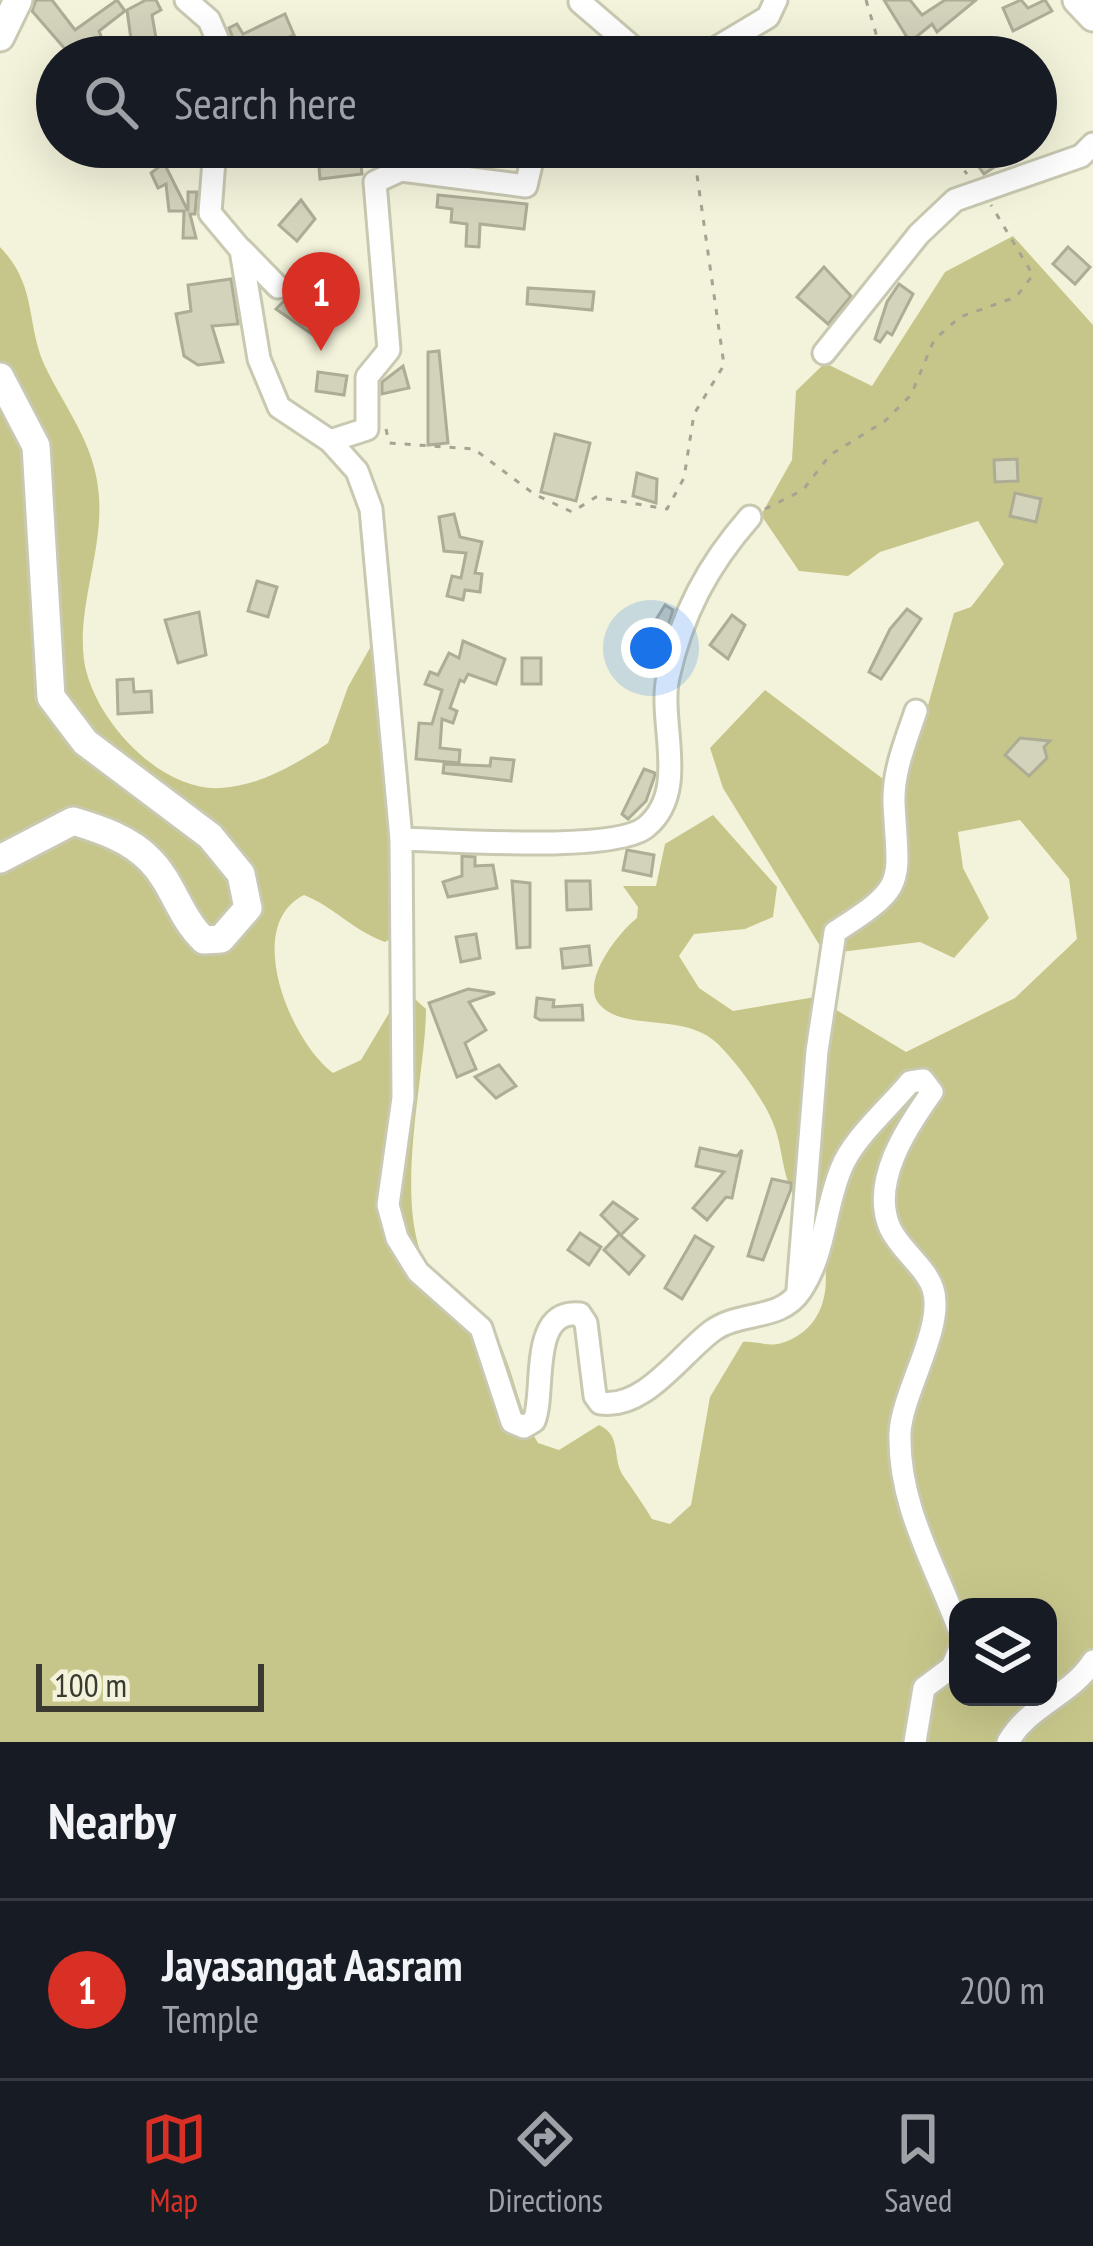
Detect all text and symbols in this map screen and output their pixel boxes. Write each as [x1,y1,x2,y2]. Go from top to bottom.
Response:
search box [36,36,1057,168]
icon: search [78,69,144,135]
text: Search here [174,73,357,131]
pin: 1 [282,252,360,351]
your location [621,618,681,678]
map controls [949,1598,1057,1706]
button: layers [949,1598,1057,1706]
scale bar [36,1658,264,1711]
text: 100 m [54,1663,127,1706]
text: Nearby [48,1787,176,1853]
text: Jayasangat Aasram [162,1935,463,1993]
text: 1 [78,1964,96,2015]
text: 200 m [959,1964,1045,2015]
text: Temple [162,1993,259,2044]
tab: Map [141,2106,207,2221]
tab: Directions [488,2106,603,2221]
tab: Saved [884,2106,952,2221]

